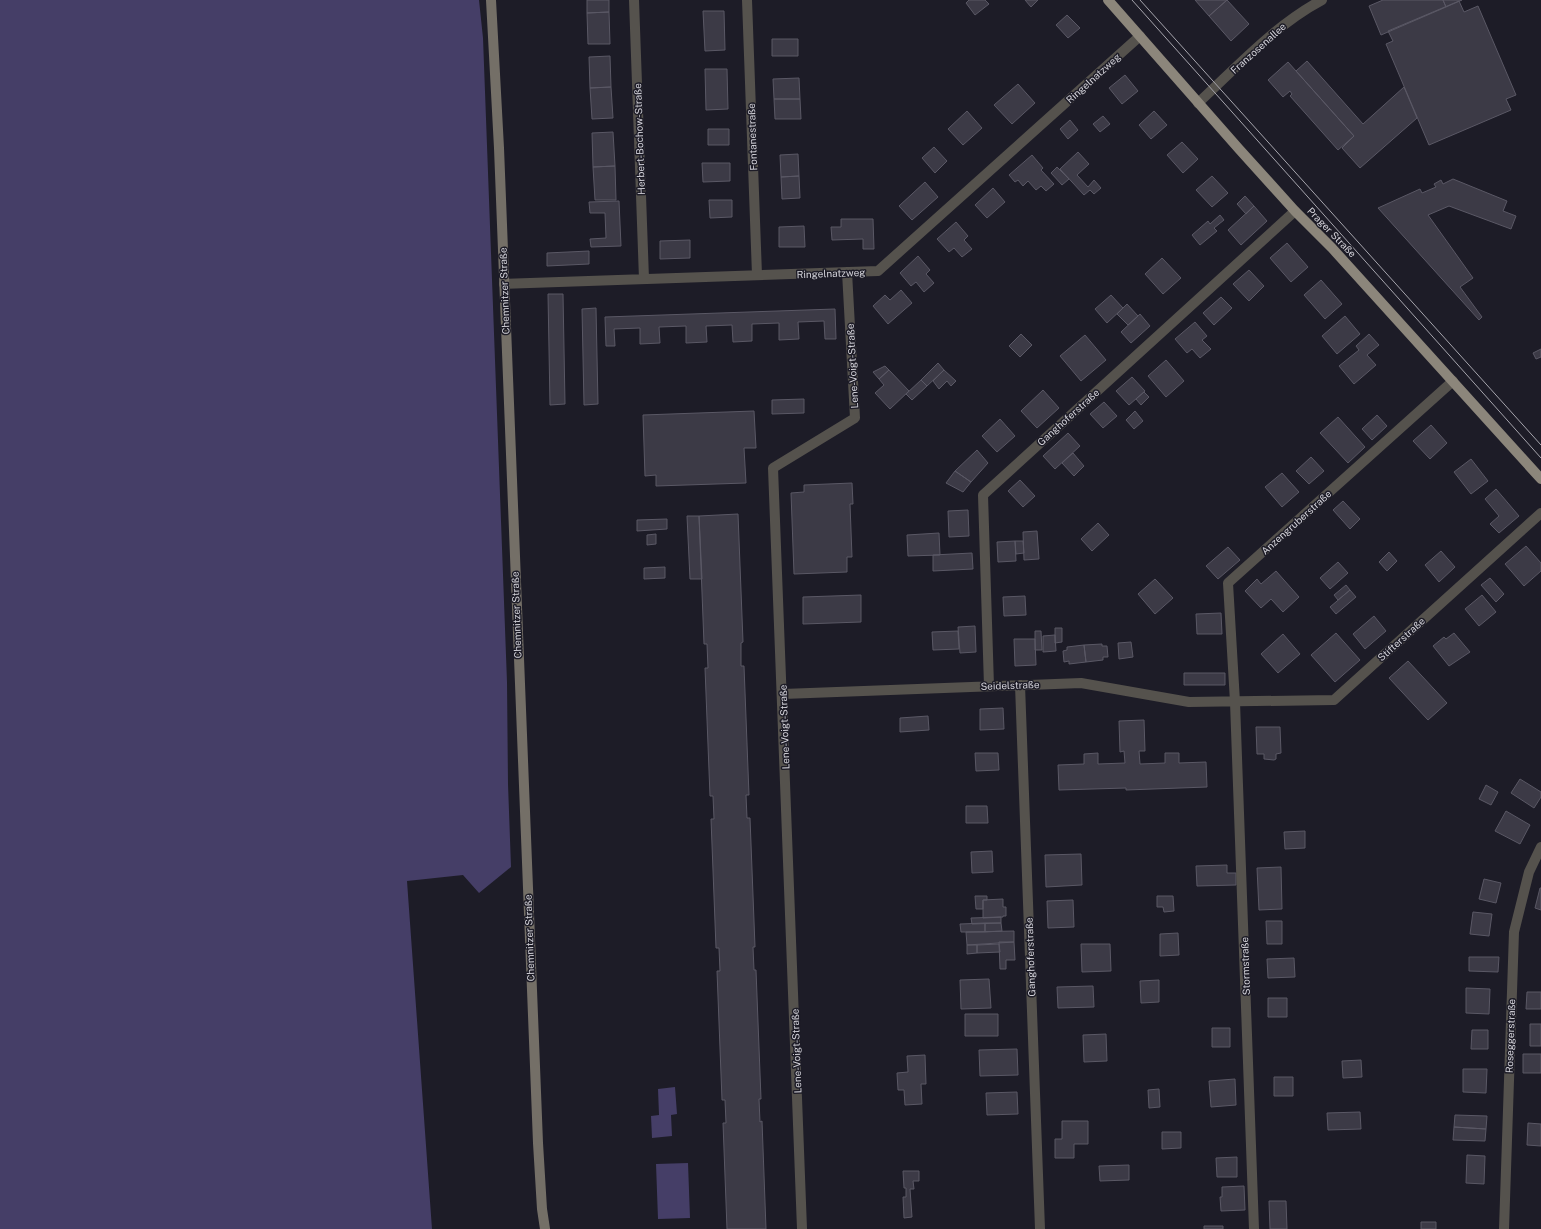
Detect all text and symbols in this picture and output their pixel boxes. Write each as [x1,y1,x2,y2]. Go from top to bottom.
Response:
street label: Franzosenallee [1228,20,1288,76]
street label: Ringelnatzweg [1063,50,1123,106]
street label: Herbert-Bochow-Straße [631,83,647,195]
street label: Fontanestraße [745,103,759,171]
street label: Prager Straße [1305,204,1359,260]
street label: Chemnitzer Straße [496,247,512,335]
street label: Ringelnatzweg [796,266,866,280]
street label: Lene-Voigt-Straße [844,323,860,409]
street label: Ganghoferstraße [1035,386,1102,448]
street label: Anzengruberstraße [1258,487,1334,557]
street label: Chemnitzer Straße [508,571,524,659]
street label: Stifterstraße [1375,614,1427,663]
street label: Seidelstraße [980,678,1040,692]
street label: Lene-Voigt-Straße [777,684,791,770]
street label: Chemnitzer Straße [521,894,537,982]
street label: Ganghoferstraße [1023,917,1037,997]
street label: Stormstraße [1238,936,1252,995]
street label: Roseggerstraße [1503,998,1517,1073]
street label: Lene-Voigt-Straße [789,1008,803,1094]

